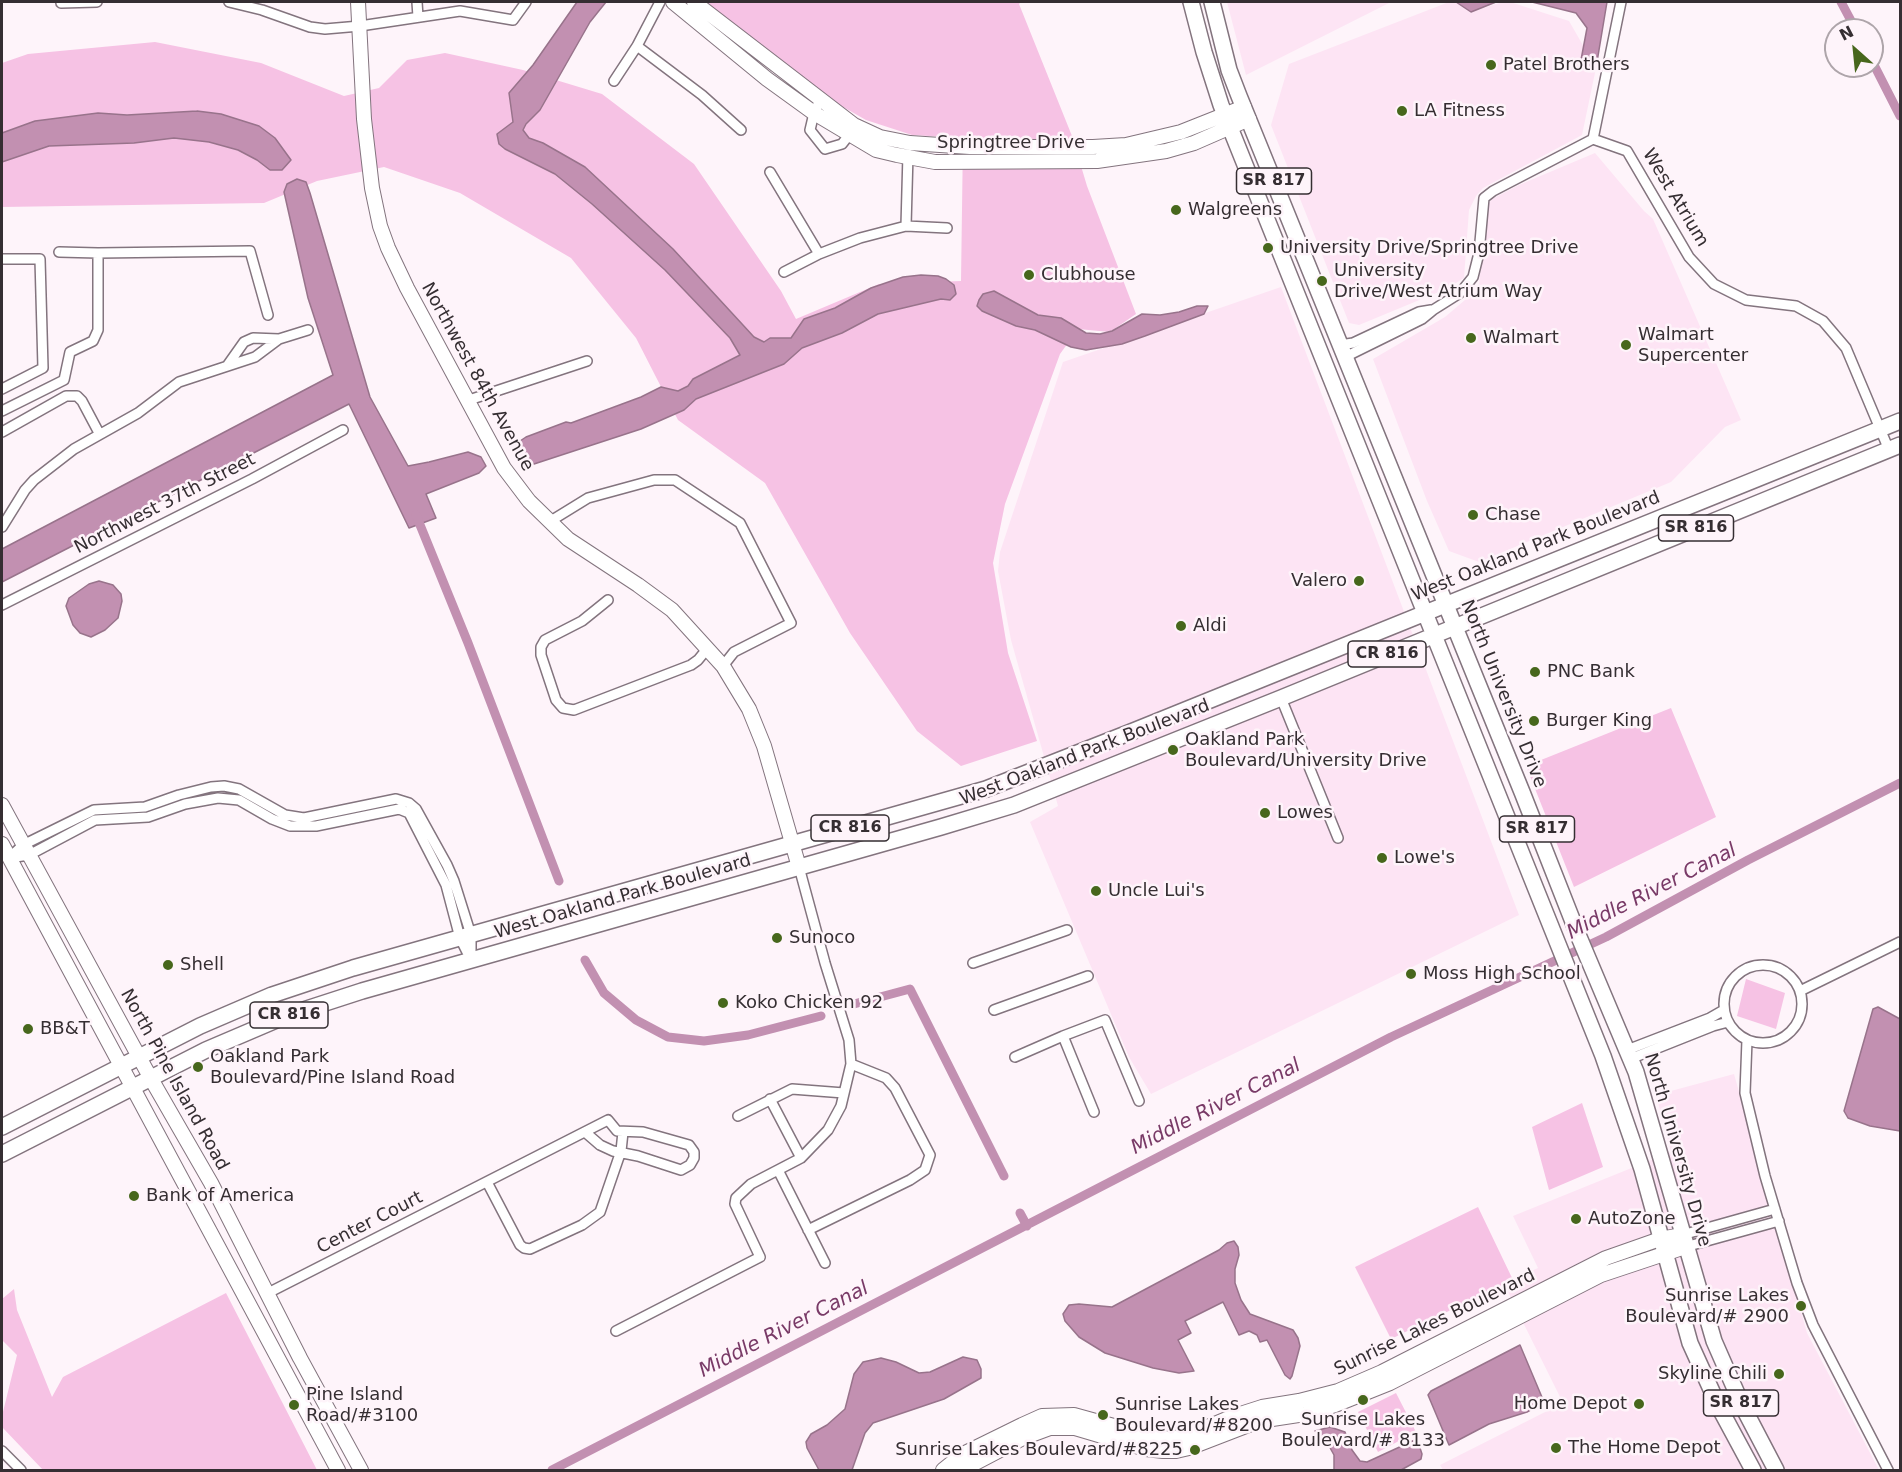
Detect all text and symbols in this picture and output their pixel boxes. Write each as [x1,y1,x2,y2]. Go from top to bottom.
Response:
north arrow [1824,18,1884,78]
text: N [1836,22,1857,45]
place label: Patel Brothers [1503,54,1630,76]
marker: Patel Brothers [1484,58,1498,72]
place label: LA Fitness [1414,100,1505,122]
marker: LA Fitness [1395,104,1409,118]
street label: Springtree Drive [937,132,1085,154]
street label: West Atrium [1637,145,1713,251]
road number: SR 817 [1236,168,1312,194]
place label: Walgreens [1188,199,1282,221]
marker: Walgreens [1169,203,1183,217]
place label: University Drive/Springtree Drive [1280,237,1579,259]
marker: University Drive/Springtree Drive [1261,241,1275,255]
place label: University Drive/West Atrium Way [1334,260,1542,302]
place label: Clubhouse [1041,264,1136,286]
marker: Clubhouse [1022,268,1036,282]
marker: University Drive/West Atrium Way [1315,274,1329,288]
street label: Northwest 84th Avenue [416,279,538,475]
place label: Walmart Supercenter [1638,324,1748,366]
place label: Walmart [1483,327,1559,349]
marker: Walmart [1464,331,1478,345]
marker: Walmart Supercenter [1619,338,1633,352]
street label: Northwest 37th Street [71,449,259,559]
street label: West Oakland Park Boulevard [1409,487,1663,607]
place label: Chase [1485,504,1540,526]
marker: Chase [1466,508,1480,522]
road number: SR 816 [1658,515,1734,541]
place label: Valero [1291,570,1347,592]
marker: Valero [1352,574,1366,588]
street label: North University Drive [1455,597,1551,791]
place label: Aldi [1193,615,1227,637]
marker: Aldi [1174,619,1188,633]
road number: CR 816 [1348,641,1426,667]
place label: PNC Bank [1547,661,1635,683]
marker: PNC Bank [1528,665,1542,679]
street label: West Oakland Park Boulevard [957,695,1213,811]
place label: Burger King [1546,710,1652,732]
marker: Burger King [1527,714,1541,728]
place label: Oakland Park Boulevard/University Drive [1185,729,1427,771]
marker: Oakland Park Boulevard/University Drive [1166,743,1180,757]
place label: Lowes [1277,802,1333,824]
marker: Lowes [1258,806,1272,820]
road number: CR 816 [811,815,889,841]
road number: SR 817 [1500,816,1574,842]
water label: Middle River Canal [1563,839,1741,945]
place label: Lowe's [1394,847,1455,869]
street label: West Oakland Park Boulevard [492,850,754,944]
marker: Lowe's [1375,851,1389,865]
place label: Uncle Lui's [1108,880,1205,902]
marker: Uncle Lui's [1089,884,1103,898]
place label: Sunoco [789,927,855,949]
marker: Sunoco [770,931,784,945]
place label: Shell [180,954,224,976]
marker: Shell [161,958,175,972]
place label: Moss High School [1423,963,1581,985]
marker: Moss High School [1404,967,1418,981]
street label: North Pine Island Road [115,985,233,1175]
place label: Koko Chicken 92 [735,992,883,1014]
marker: Koko Chicken 92 [716,996,730,1010]
road number: CR 816 [250,1002,328,1028]
place label: BB&T [40,1018,90,1040]
marker: BB&T [21,1022,35,1036]
place label: Oakland Park Boulevard/Pine Island Road [210,1046,455,1088]
street label: North University Drive [1639,1051,1715,1249]
water label: Middle River Canal [1127,1054,1305,1160]
marker: Oakland Park Boulevard/Pine Island Road [191,1060,205,1074]
place label: Bank of America [146,1185,294,1207]
street label: Center Court [314,1187,426,1259]
marker: Bank of America [127,1189,141,1203]
place label: AutoZone [1588,1208,1676,1230]
marker: AutoZone [1569,1212,1583,1226]
street label: Sunrise Lakes Boulevard [1331,1265,1539,1381]
water label: Middle River Canal [695,1277,873,1383]
place label: Sunrise Lakes Boulevard/# 2900 [1625,1285,1789,1328]
marker: Sunrise Lakes Boulevard/# 2900 [1794,1299,1808,1313]
place label: Skyline Chili [1658,1363,1767,1385]
marker: Skyline Chili [1772,1367,1786,1381]
place label: Pine Island Road/#3100 [306,1384,418,1426]
road number: SR 817 [1704,1390,1778,1416]
marker: Sunrise Lakes Boulevard/# 8133 [1356,1393,1370,1407]
place label: Home Depot [1514,1393,1627,1415]
place label: Sunrise Lakes Boulevard/#8200 [1115,1394,1273,1436]
marker: Home Depot [1632,1397,1646,1411]
marker: Pine Island Road/#3100 [287,1398,301,1412]
marker: Sunrise Lakes Boulevard/#8200 [1096,1408,1110,1422]
place label: Sunrise Lakes Boulevard/# 8133 [1281,1409,1445,1452]
place label: The Home Depot [1568,1437,1721,1459]
place label: Sunrise Lakes Boulevard/#8225 [895,1439,1183,1461]
marker: The Home Depot [1549,1441,1563,1455]
marker: Sunrise Lakes Boulevard/#8225 [1188,1443,1202,1457]

